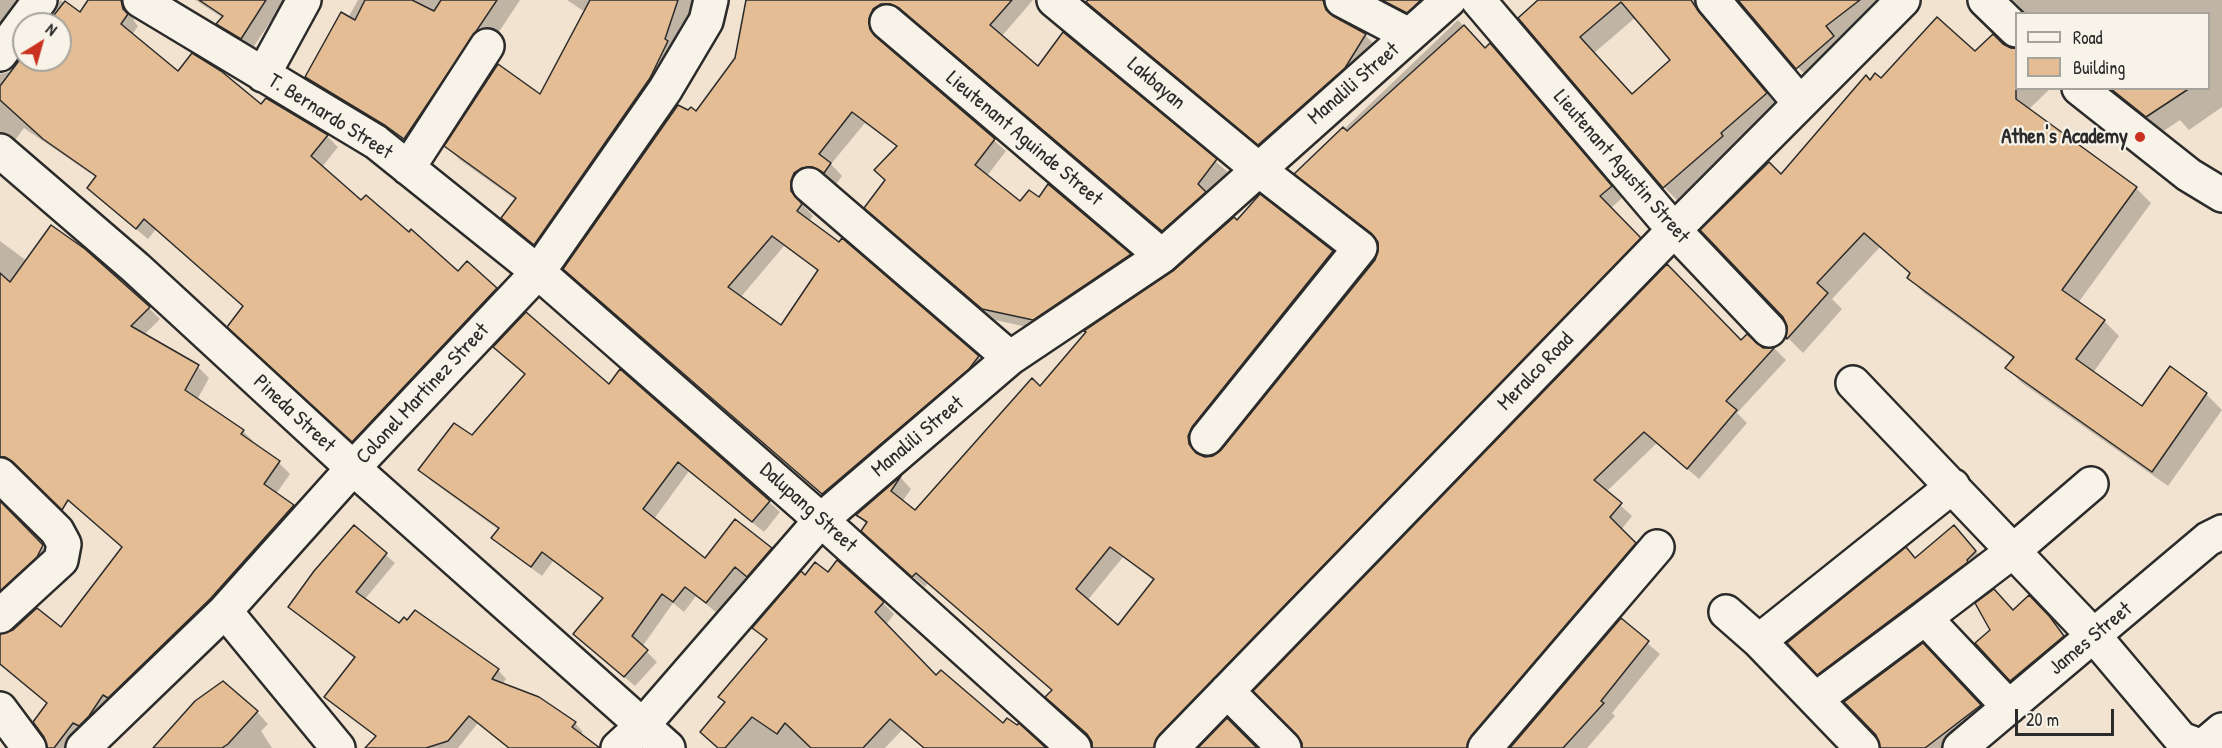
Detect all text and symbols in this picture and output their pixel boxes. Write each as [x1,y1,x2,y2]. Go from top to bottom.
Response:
north arrow [12,12,72,72]
legend [2015,12,2210,90]
text: N [42,18,62,41]
text: Road [2073,25,2103,50]
street label: Manalili Street [1303,38,1405,130]
street label: Lakbayan [1122,52,1190,116]
text: Building [2073,55,2125,80]
street label: Lieutenant Aguinde Street [941,66,1107,212]
street label: T. Bernardo Street [263,69,397,165]
street label: Lieutenant Agustin Street [1547,85,1695,249]
place label: Athen's Academy [2001,124,2128,150]
marker: Athen's Academy [2133,130,2147,144]
street label: Colonel Martinez Street [351,318,495,470]
street label: Meralco Road [1493,328,1579,416]
street label: Pineda Street [248,370,340,458]
street label: Manalili Street [867,391,969,483]
street label: Dalupang Street [754,458,862,558]
street label: James Street [2044,597,2138,681]
scale bar [2018,697,2117,735]
text: 20 m [2026,707,2059,732]

